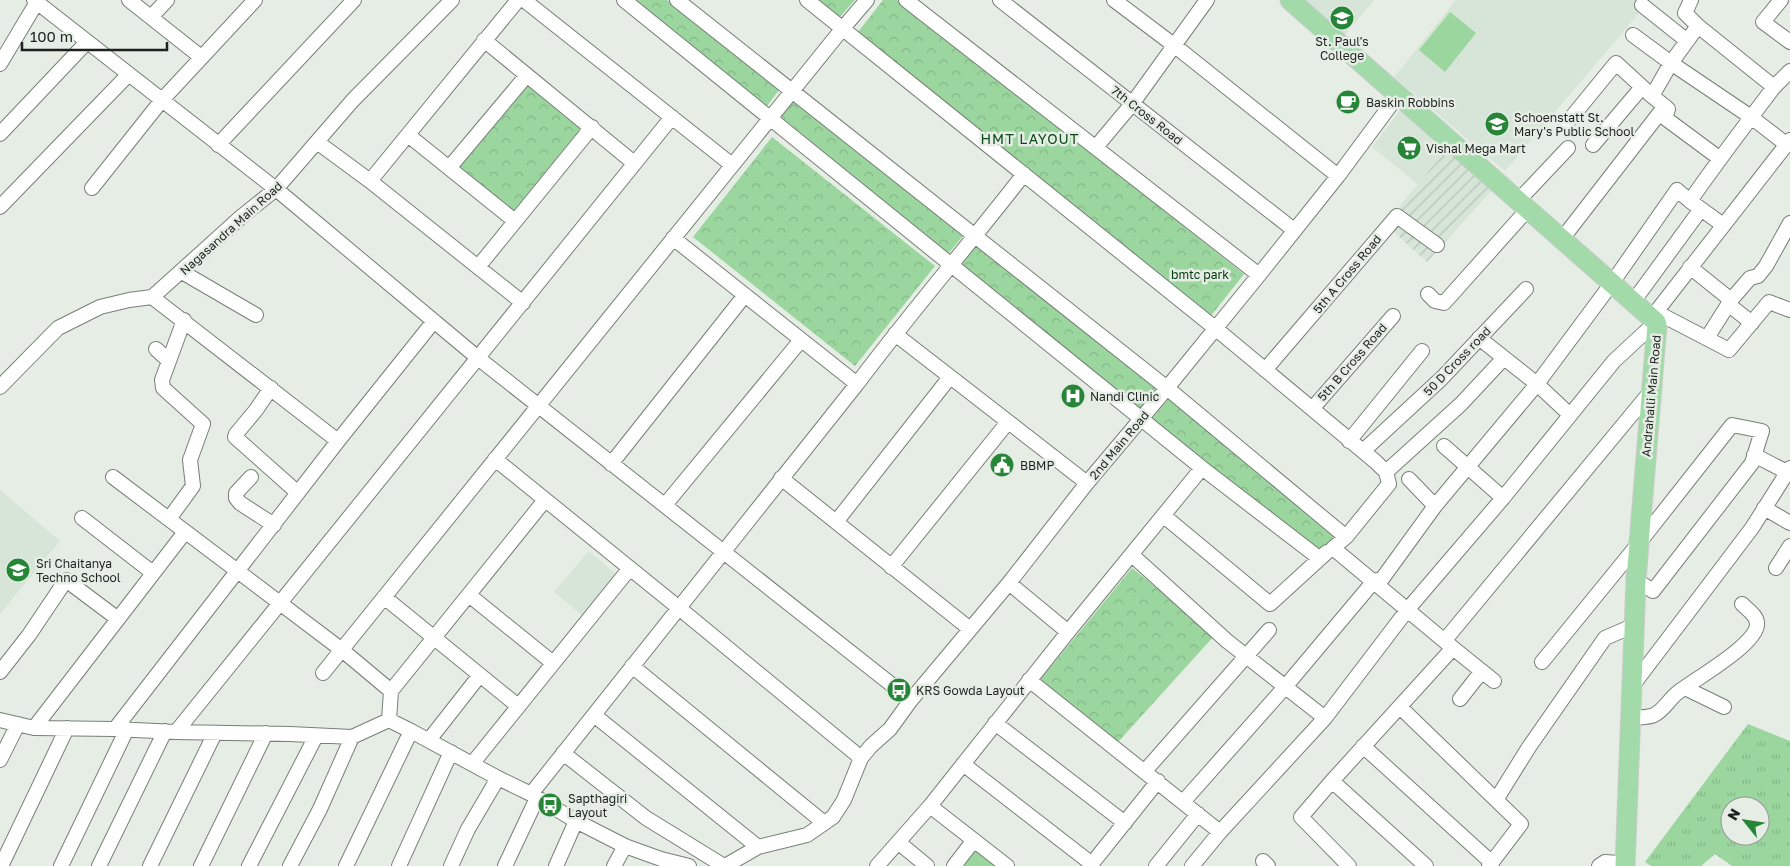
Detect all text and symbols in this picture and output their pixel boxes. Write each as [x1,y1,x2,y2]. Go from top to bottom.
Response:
school or university icon: St. Paul's College [1329,5,1355,31]
scale bar [22,20,168,52]
text: 100 m [30,27,73,45]
place label: St. Paul's College [1315,34,1369,63]
street label: 7th Cross Road [1108,82,1186,148]
cafe icon: Baskin Robbins [1335,89,1361,115]
place label: Baskin Robbins [1366,95,1455,110]
place label: Schoenstatt St. Mary's Public School [1514,110,1634,139]
school or university icon: Schoenstatt St. Mary's Public School [1484,111,1510,137]
district label: HMT LAYOUT [980,130,1080,147]
supermarket icon: Vishal Mega Mart [1396,135,1422,161]
place label: Vishal Mega Mart [1426,141,1526,156]
street label: Nagasandra Main Road [177,178,285,278]
street label: 5th A Cross Road [1310,232,1384,316]
park label: bmtc park [1171,267,1229,282]
street label: 5th B Cross Road [1314,320,1390,404]
street label: 50 D Cross road [1420,323,1494,399]
street label: Andrahalli Main Road [1638,334,1664,458]
hospital icon: Nandi Clinic [1060,383,1086,409]
place label: Nandi Clinic [1090,389,1160,404]
street label: 2nd Main Road [1086,408,1152,482]
public building icon: BBMP [989,452,1015,478]
place label: BBMP [1020,458,1054,473]
place label: Sri Chaitanya Techno School [36,556,121,585]
school or university icon: Sri Chaitanya Techno School [5,557,31,583]
bus stop icon: KRS Gowda Layout [886,677,912,703]
place label: KRS Gowda Layout [916,683,1025,698]
place label: Sapthagiri Layout [568,791,627,820]
bus stop icon: Sapthagiri Layout [537,792,563,818]
north arrow [1720,796,1770,846]
text: N [1723,805,1743,823]

